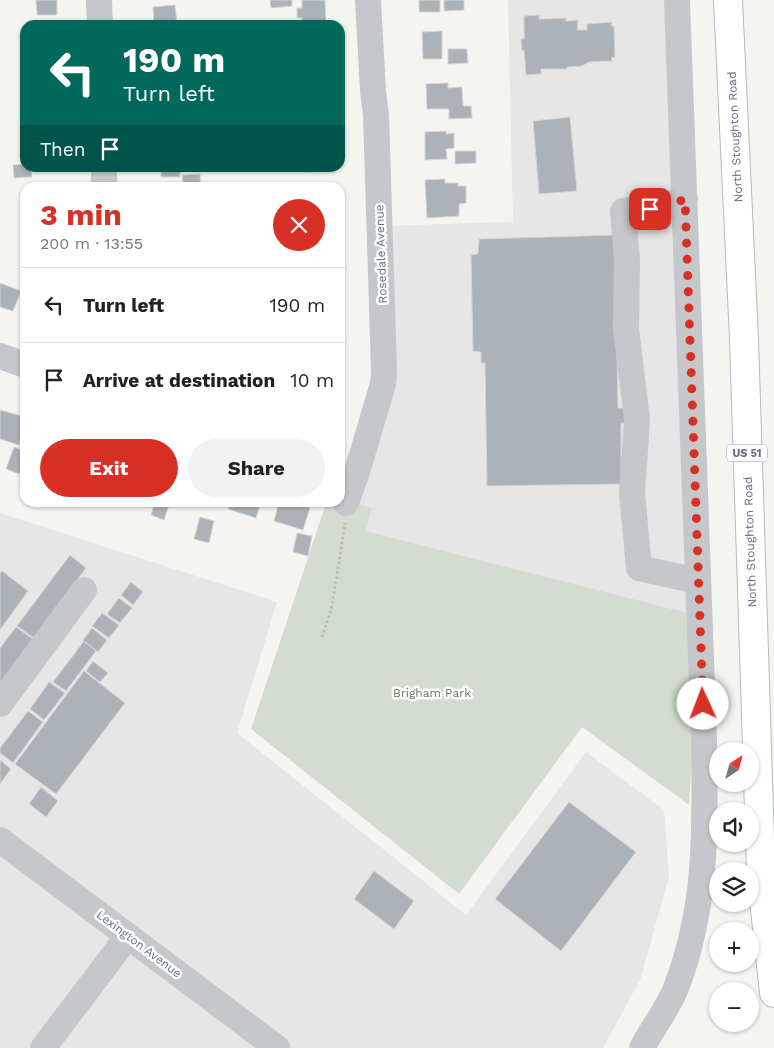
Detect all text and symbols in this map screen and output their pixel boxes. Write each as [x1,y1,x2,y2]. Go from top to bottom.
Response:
text: 190 m [123,39,225,81]
icon: left [40,40,105,105]
street label: North Stoughton Road [725,71,745,203]
text: Turn left [123,81,215,106]
icon: arrive [96,135,124,163]
text: Then [40,138,86,161]
pin [629,188,671,230]
icon: arrive [636,195,664,223]
text: 3 min [40,197,122,232]
button: close [273,199,325,251]
street label: Rosedale Avenue [372,204,390,304]
text: 200 m · 13:55 [40,234,143,253]
icon: left [40,291,68,319]
text: Turn left [83,294,164,317]
text: 190 m [269,294,325,317]
icon: arrive [40,366,68,394]
text: Arrive at destination [83,369,275,392]
text: 10 m [290,369,334,392]
button: Exit [40,439,178,497]
button: Share [188,439,325,497]
road number: US 51 [727,444,767,462]
street label: North Stoughton Road [741,476,759,608]
position arrow [676,677,728,729]
park label: Brigham Park [393,686,471,700]
north arrow [709,742,759,792]
map controls [709,742,759,1032]
button: sound [709,802,759,852]
button: layers [709,862,759,912]
street label: Lexington Avenue [94,907,184,981]
button: + [709,922,759,972]
button: − [709,982,759,1032]

